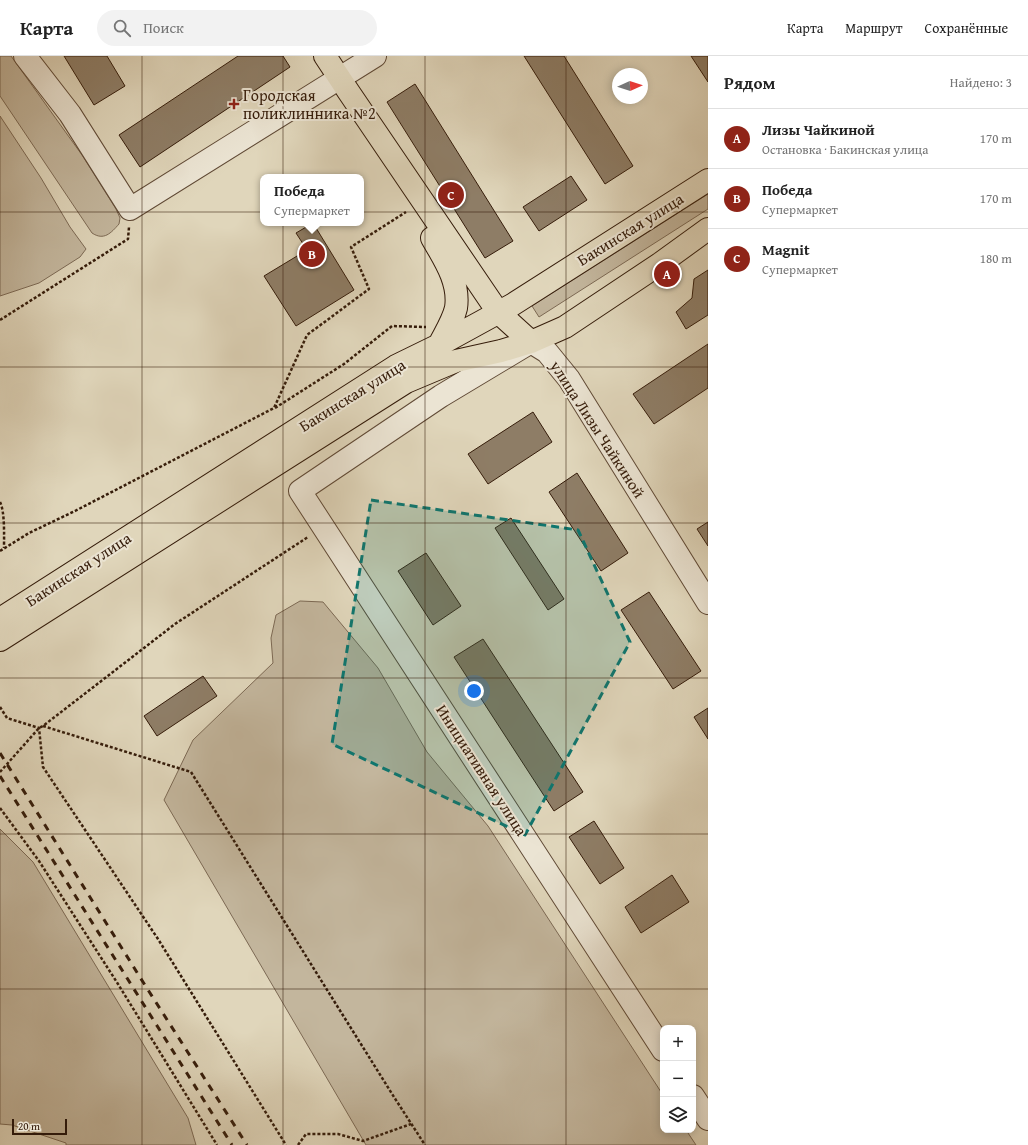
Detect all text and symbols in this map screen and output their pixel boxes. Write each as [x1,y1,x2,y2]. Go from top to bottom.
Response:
search box [97,10,377,46]
text: Карта [20,14,73,42]
icon: search [111,17,133,39]
text: Поиск [143,17,184,38]
text: Карта [787,18,823,38]
text: Маршрут [845,18,903,38]
text: Сохранённые [925,18,1008,38]
north arrow [612,68,648,104]
text: Рядом [724,70,775,95]
text: Найдено: 3 [950,73,1012,92]
place label: Городская поликлинника №2 [243,83,376,125]
marker: Городская поликлинника №2 [228,98,240,110]
text: Лизы Чайкиной [762,119,875,140]
text: A [733,129,741,148]
text: 170 m [980,129,1012,148]
text: Остановка · Бакинская улица [762,140,928,159]
popup [260,174,364,226]
text: Победа [762,179,813,200]
text: Победа [274,180,325,201]
pin: C [438,180,464,210]
street label: Бакинская улица [572,186,688,271]
text: B [733,189,741,208]
text: 170 m [980,189,1012,208]
text: Супермаркет [762,200,838,219]
text: Супермаркет [274,201,350,220]
pin: B [299,239,325,269]
text: Magnit [762,239,810,260]
text: C [733,249,741,268]
text: 180 m [980,249,1012,268]
pin: A [654,259,680,289]
text: Супермаркет [762,260,838,279]
street label: Бакинская улица [294,352,410,437]
street label: улица Лизы Чайкиной [544,355,652,503]
street label: Бакинская улица [20,526,136,612]
your location [464,681,484,701]
street label: Инициативная улица [430,699,534,841]
map controls [660,1025,696,1133]
button: + [660,1025,696,1061]
button: − [660,1061,696,1097]
button: layers [660,1097,696,1133]
scale bar [12,1117,67,1136]
text: 20 m [18,1118,40,1134]

